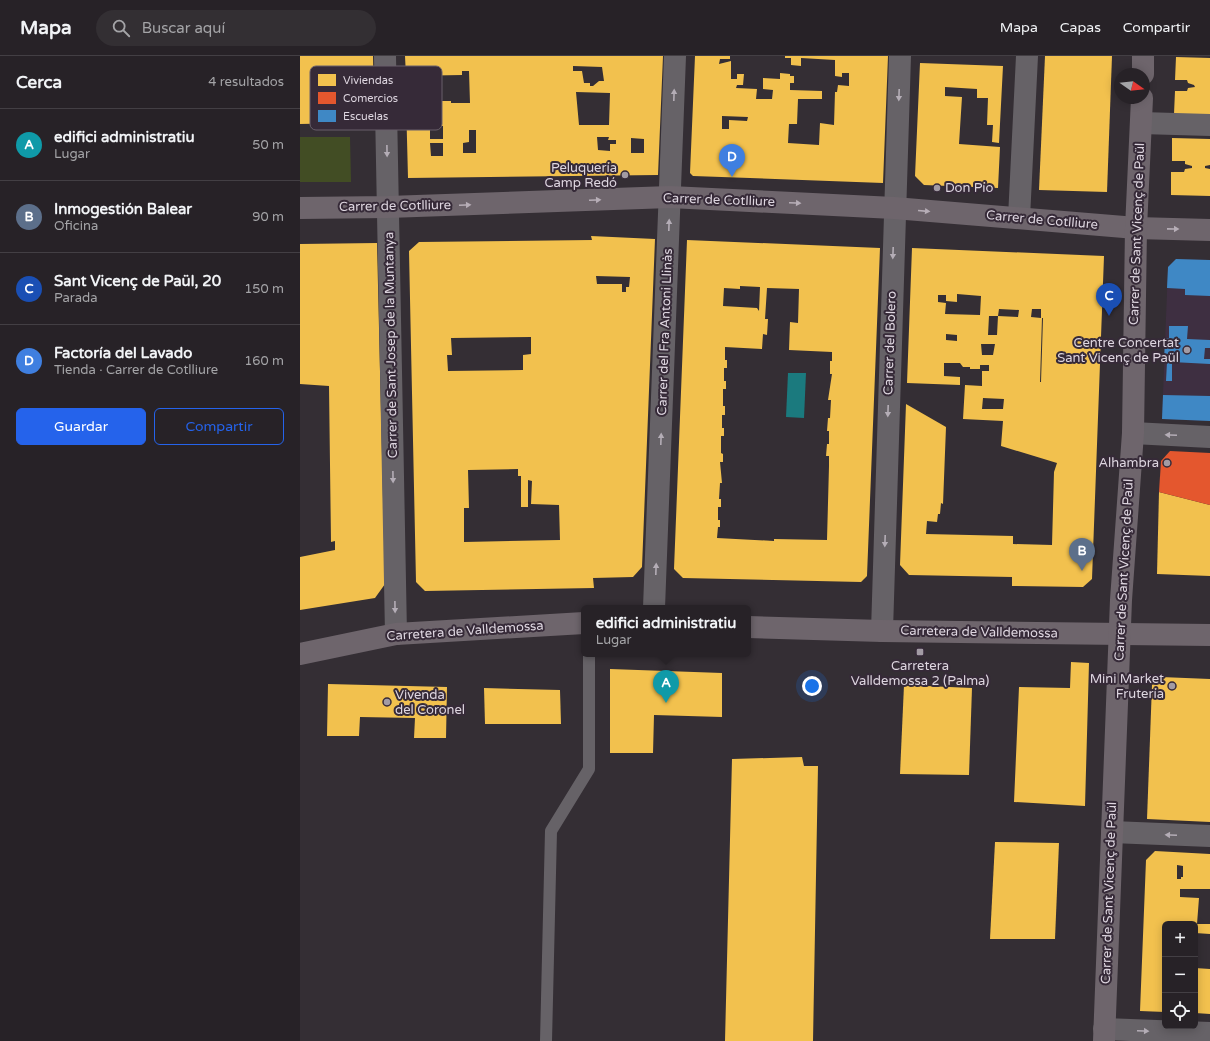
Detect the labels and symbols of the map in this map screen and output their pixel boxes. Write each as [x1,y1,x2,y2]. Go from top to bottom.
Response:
legend [310,66,442,130]
north arrow [1114,68,1150,104]
text: Viviendas [343,74,393,87]
one-way arrow [670,89,677,101]
one-way arrow [895,89,902,101]
text: Comercios [343,92,398,105]
text: Escuelas [343,110,388,123]
street label: Carrer de Sant Vicenç de Paül [1126,143,1148,325]
pin: D [719,144,745,177]
one-way arrow [384,145,390,158]
place label: Peluquería Camp Redó [544,160,617,191]
marker: Peluquería Camp Redó [620,170,630,180]
place label: Don Pío [945,180,994,196]
marker: Don Pío [932,183,942,193]
street label: Carrer de Cotlliure [663,190,775,210]
street label: Carrer de Cotlliure [339,197,451,215]
one-way arrow [589,197,602,203]
one-way arrow [789,200,801,207]
one-way arrow [459,201,471,208]
one-way arrow [918,207,930,214]
street label: Carrer de Cotlliure [985,207,1099,233]
one-way arrow [665,219,672,231]
one-way arrow [1167,226,1180,232]
street label: Carrer de Sant Josep de la Muntanya [381,232,401,458]
one-way arrow [890,247,896,260]
street label: Carrer del Fra Antoni Llinàs [654,248,676,416]
pin: C [1096,283,1122,316]
street label: Carrer del Bolero [880,291,900,395]
place label: Centre Concertat Sant Vicenç de Paül [1057,335,1179,366]
marker: Centre Concertat Sant Vicenç de Paül [1182,345,1192,355]
one-way arrow [885,405,892,417]
one-way arrow [1164,432,1177,438]
one-way arrow [657,433,664,445]
place label: Alhambra [1098,455,1159,471]
marker: Alhambra [1162,458,1172,468]
one-way arrow [390,471,396,484]
street label: Carrer de Sant Vicenç de Paül [1111,478,1137,662]
one-way arrow [882,535,888,548]
pin: B [1069,538,1095,571]
one-way arrow [652,563,659,575]
one-way arrow [392,601,398,614]
street label: Carretera de Valldemossa [386,618,544,644]
street label: Carretera de Valldemossa [900,623,1058,641]
marker: Carretera Valldemossa 2 (Palma) [915,647,925,657]
place label: Carretera Valldemossa 2 (Palma) [851,658,989,689]
pin: A [653,670,679,703]
place label: Mini Market Frutería [1090,671,1164,702]
your location [802,676,822,696]
marker: Mini Market Frutería [1167,681,1177,691]
place label: Vivenda del Coronel [395,687,465,718]
marker: Vivenda del Coronel [382,697,392,707]
street label: Carrer de Sant Vicenç de Paül [1098,802,1120,984]
one-way arrow [1165,831,1177,838]
one-way arrow [1137,1027,1149,1034]

